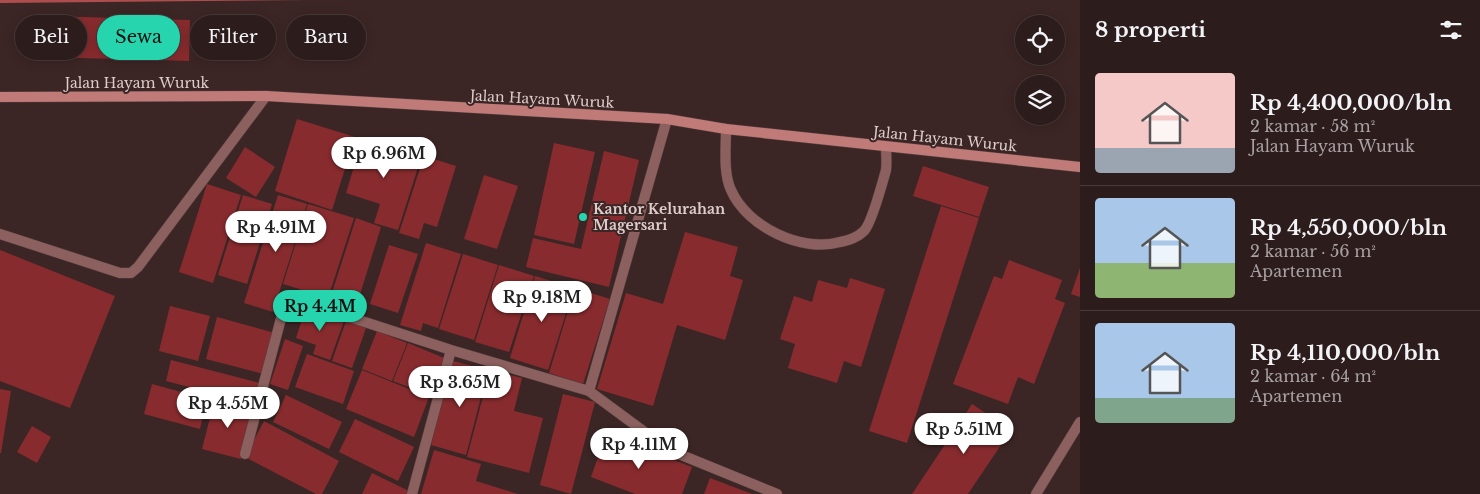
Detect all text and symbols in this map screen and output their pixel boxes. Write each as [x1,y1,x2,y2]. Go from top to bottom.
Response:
chip: Beli [15,15,87,60]
chip: Sewa [97,15,180,60]
chip: Filter [190,15,276,60]
chip: Baru [286,15,366,60]
map controls [1015,15,1065,125]
button: locate [1015,15,1065,65]
icon: filters [1437,16,1465,44]
text: 8 properti [1095,17,1206,43]
street label: Jalan Hayam Wuruk [63,74,210,92]
button: layers [1015,75,1065,125]
street label: Jalan Hayam Wuruk [467,86,615,112]
text: Rp 4,400,000/bln [1250,90,1452,116]
icon: home [1135,93,1195,153]
text: 2 kamar · 58 m² [1250,116,1375,136]
street label: Jalan Hayam Wuruk [870,122,1018,156]
pin: Rp 6.96M [332,136,436,179]
text: Jalan Hayam Wuruk [1250,136,1415,156]
text: Rp 6.96M [342,143,426,163]
place label: Kantor Kelurahan Magersari [593,200,725,234]
pin: Rp 4.91M [224,210,328,253]
marker: Kantor Kelurahan Magersari [577,211,589,223]
text: Rp 4,550,000/bln [1250,215,1447,241]
text: Rp 4.91M [236,217,316,237]
icon: home [1135,218,1195,278]
text: 2 kamar · 56 m² [1250,241,1376,261]
text: Apartemen [1250,261,1342,281]
pin: Rp 9.18M [490,280,594,323]
text: Rp 9.18M [503,287,581,307]
pin: Rp 4.4M [274,290,366,332]
text: Rp 4.4M [284,296,356,316]
text: Rp 4,110,000/bln [1250,340,1440,366]
icon: home [1135,343,1195,403]
pin: Rp 3.65M [408,366,512,408]
text: 2 kamar · 64 m² [1250,366,1376,386]
text: Rp 3.65M [419,372,501,392]
pin: Rp 4.55M [176,386,280,429]
text: Apartemen [1250,386,1342,406]
text: Rp 4.55M [188,393,268,413]
pin: Rp 5.51M [912,412,1016,455]
text: Rp 5.51M [926,419,1002,439]
pin: Rp 4.11M [587,428,691,470]
text: Rp 4.11M [601,434,677,454]

